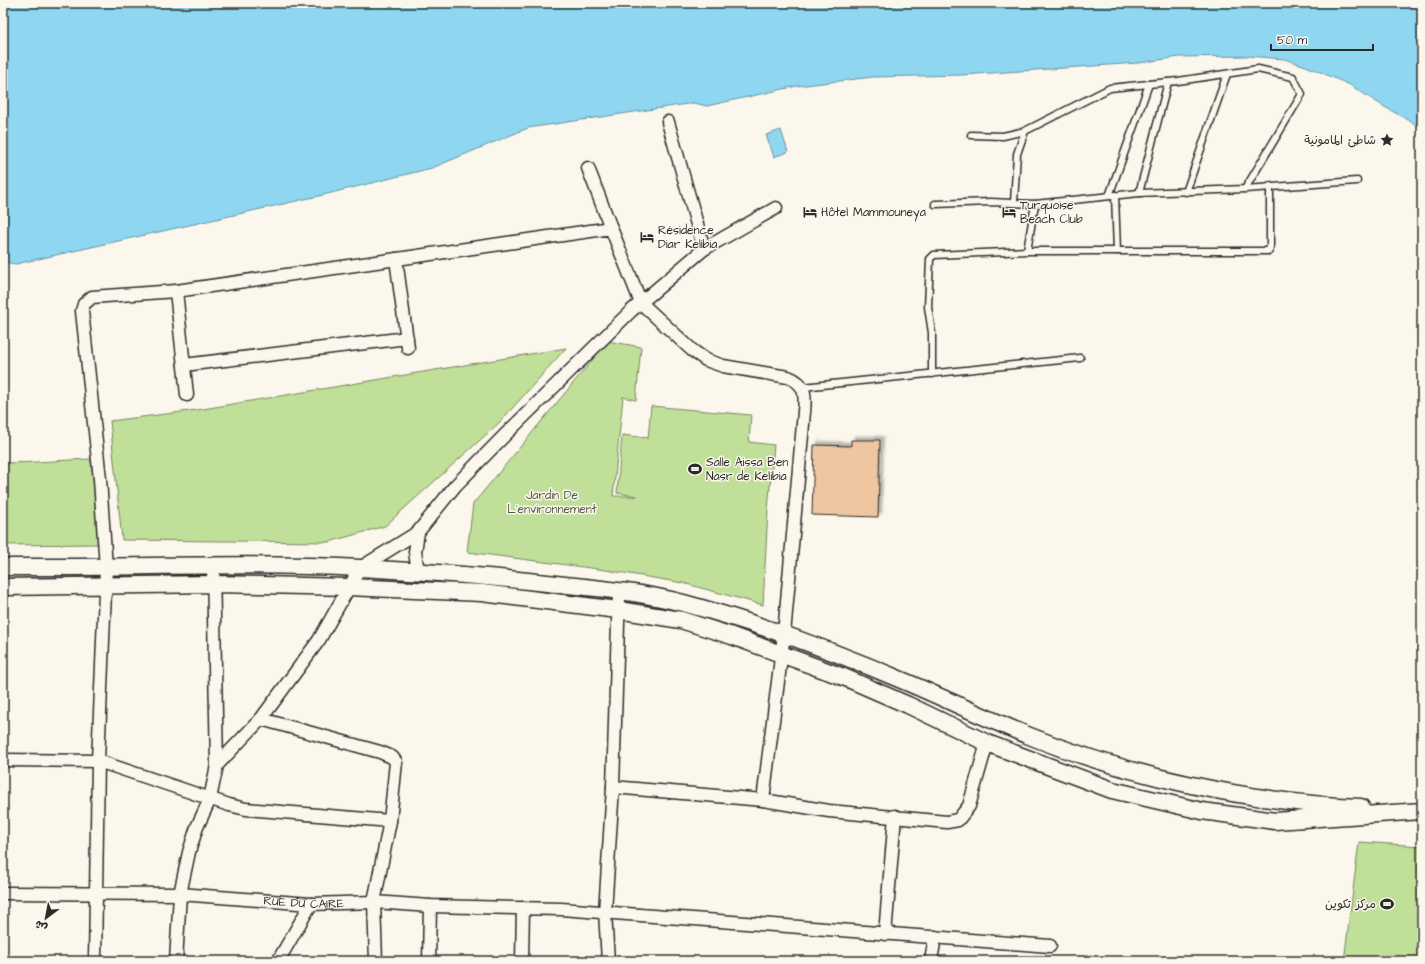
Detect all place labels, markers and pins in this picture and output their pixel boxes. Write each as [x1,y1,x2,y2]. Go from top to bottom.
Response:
place label: شاطئ المامونية [1304,132,1376,149]
place icon: شاطئ المامونية [1379,132,1395,148]
place label: Turquoise Beach Club [1020,197,1083,228]
hotel icon: Hôtel Mammouneya [802,204,818,220]
place label: Hôtel Mammouneya [821,204,926,222]
hotel icon: Turquoise Beach Club [1001,204,1017,220]
place label: Résidence Diar Kelibia [658,222,717,253]
hotel icon: Résidence Diar Kelibia [639,229,655,245]
place label: Salle Aissa Ben Nasr de Kelibia [706,454,788,485]
sports icon: Salle Aissa Ben Nasr de Kelibia [687,461,703,477]
place label: مركز تكوين [1325,896,1376,913]
sports icon: مركز تكوين [1379,896,1395,912]

